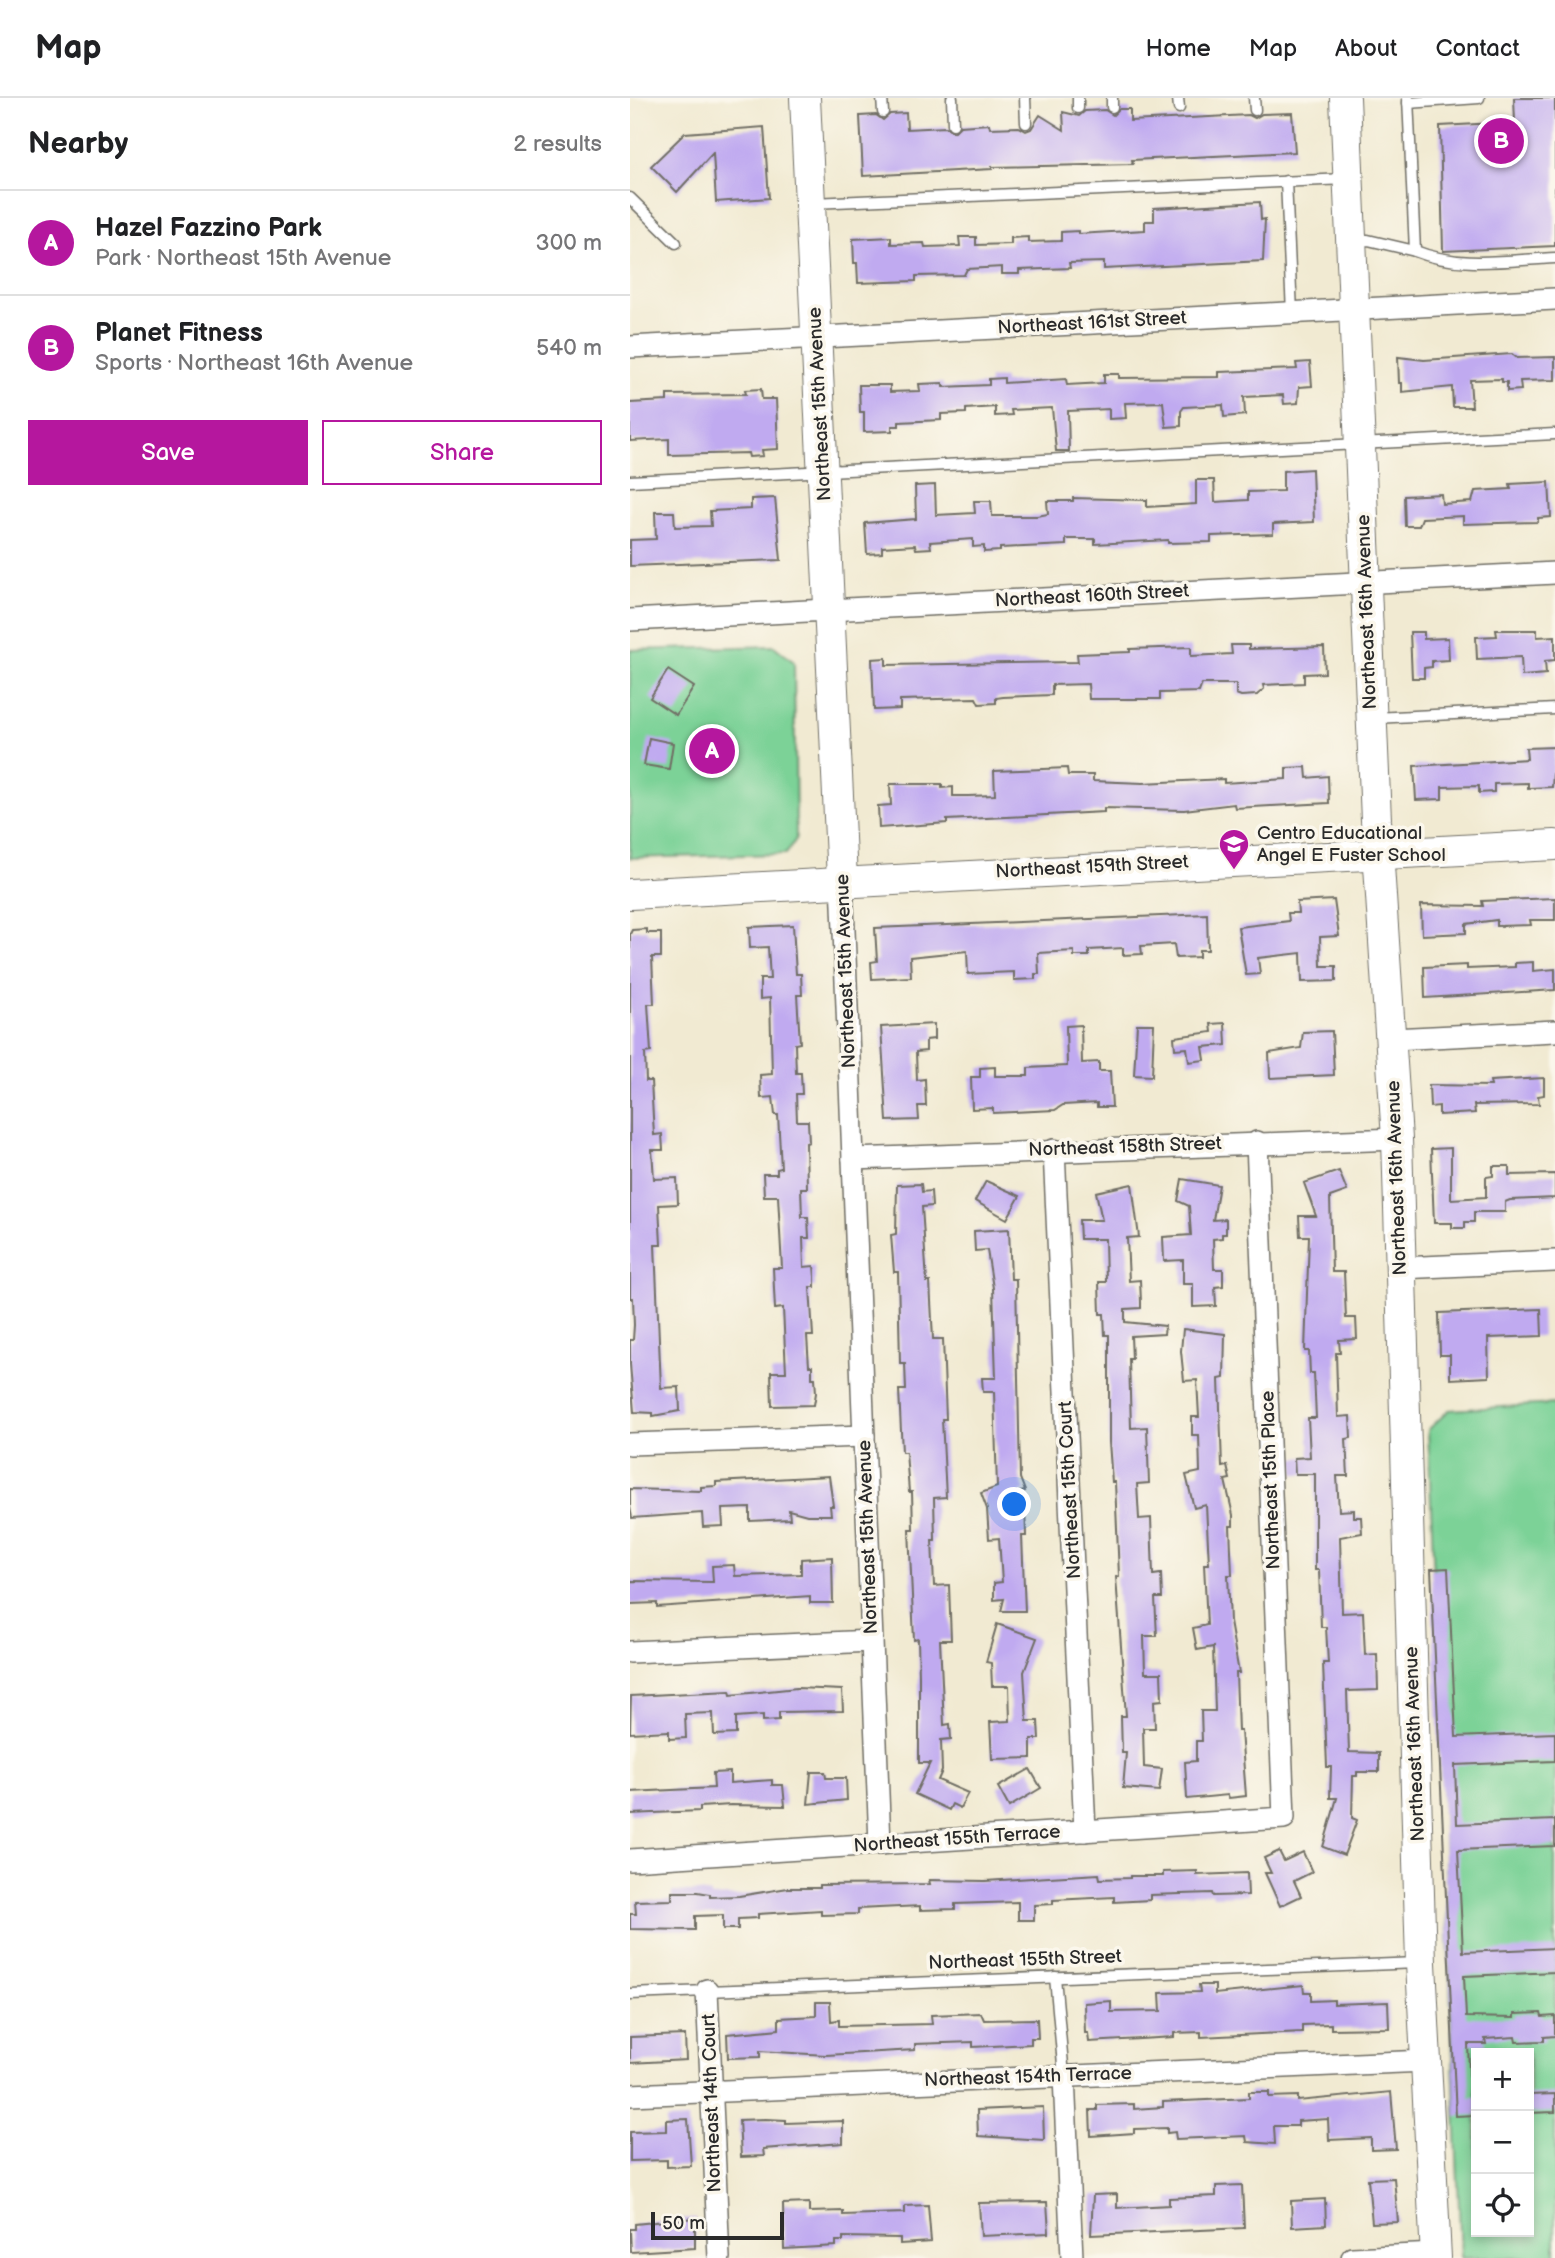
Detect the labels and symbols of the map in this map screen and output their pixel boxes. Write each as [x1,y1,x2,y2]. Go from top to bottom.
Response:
pin: B [1478,115,1524,167]
street label: Northeast 15th Avenue [803,306,837,502]
street label: Northeast 161st Street [997,307,1187,339]
street label: Northeast 16th Avenue [1352,514,1382,710]
street label: Northeast 160th Street [994,579,1190,613]
pin: A [689,725,735,777]
place label: Centro Educational Angel E Fuster School [1257,822,1446,867]
school or university icon: Centro Educational Angel E Fuster School [1217,827,1251,871]
street label: Northeast 159th Street [995,850,1189,884]
street label: Northeast 15th Avenue [831,873,861,1069]
street label: Northeast 16th Avenue [1382,1080,1412,1276]
street label: Northeast 158th Street [1028,1132,1222,1162]
street label: Northeast 15th Place [1256,1390,1286,1570]
street label: Northeast 15th Court [1054,1400,1086,1580]
street label: Northeast 15th Avenue [853,1439,883,1635]
your location [997,1487,1031,1521]
street label: Northeast 16th Avenue [1400,1646,1430,1842]
street label: Northeast 155th Terrace [853,1820,1061,1858]
street label: Northeast 155th Street [928,1945,1122,1975]
street label: Northeast 14th Court [697,2013,727,2193]
street label: Northeast 154th Terrace [924,2062,1132,2092]
scale bar [651,2209,784,2241]

